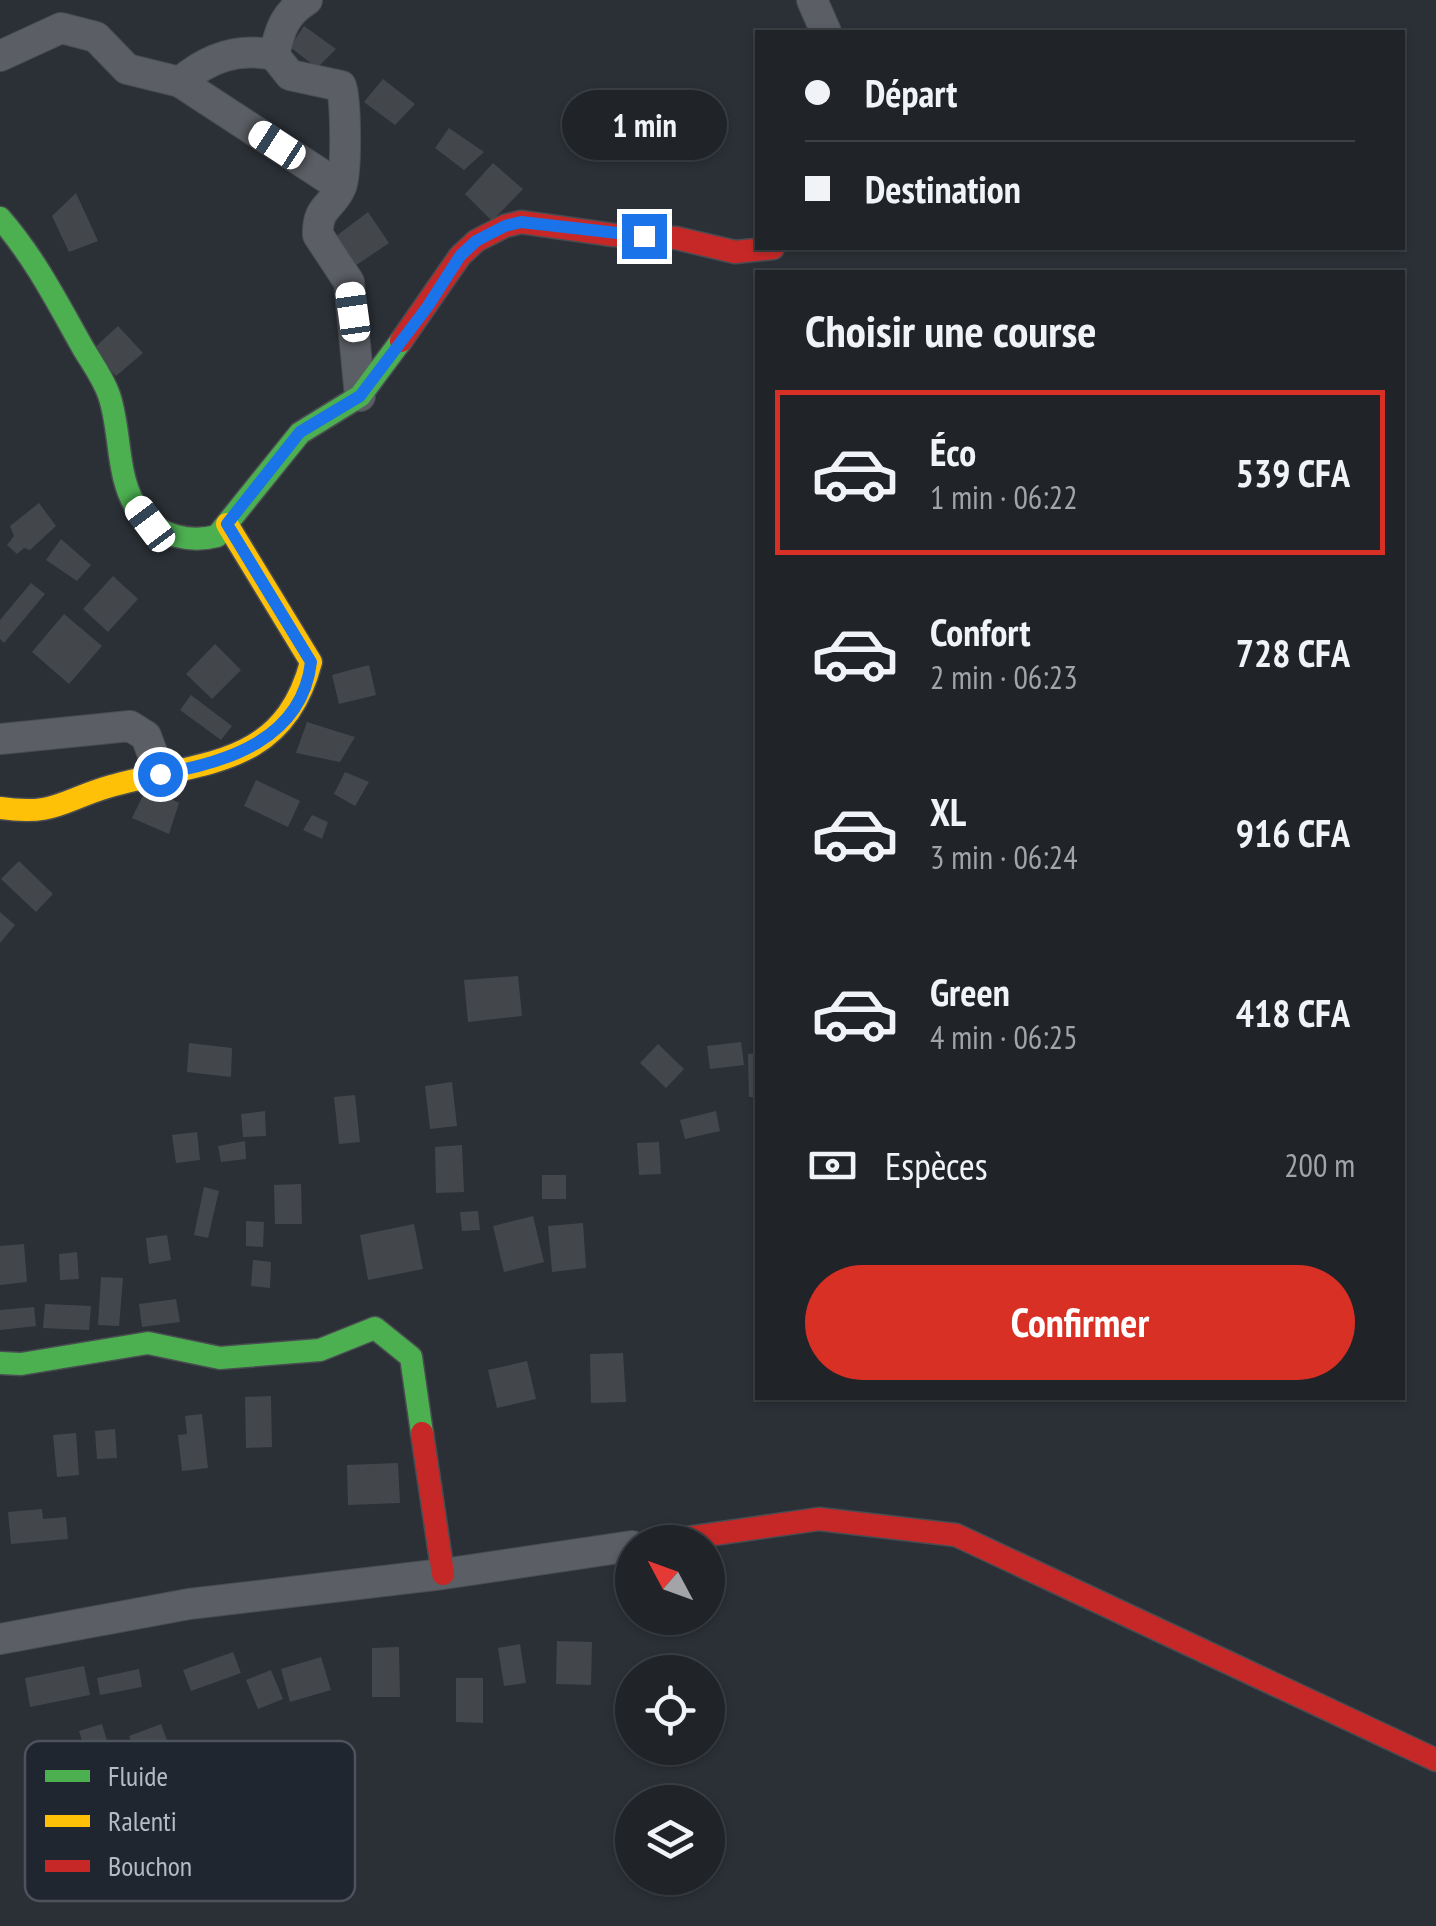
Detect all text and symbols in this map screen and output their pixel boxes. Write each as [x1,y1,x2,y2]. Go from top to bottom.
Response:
text: Départ [865,68,957,117]
callout: 1 min [562,91,726,161]
text: 1 min [612,104,677,146]
car [244,116,310,174]
text: Destination [865,164,1021,213]
route end [622,214,667,259]
car [334,280,372,344]
text: Choisir une course [805,301,1096,359]
text: Éco [930,427,976,476]
icon: car [810,428,900,518]
text: 539 CFA [1236,448,1350,497]
text: 1 min · 06:22 [930,476,1078,518]
car [120,491,180,557]
text: Confort [930,607,1030,656]
icon: car [810,608,900,698]
text: 728 CFA [1236,628,1350,677]
text: 2 min · 06:23 [930,656,1078,698]
route start [138,752,183,797]
text: XL [930,787,966,836]
icon: car [810,788,900,878]
text: 916 CFA [1236,808,1350,857]
text: 3 min · 06:24 [930,836,1078,878]
text: Green [930,967,1010,1016]
icon: car [810,968,900,1058]
text: 418 CFA [1236,988,1350,1037]
text: 4 min · 06:25 [930,1016,1078,1058]
icon: cash [805,1138,860,1193]
text: Espèces [885,1141,988,1190]
text: 200 m [1284,1144,1355,1186]
button: Confirmer [805,1265,1355,1380]
north arrow [615,1525,725,1635]
map controls [615,1525,725,1895]
button: locate [615,1655,725,1765]
legend [25,1741,355,1901]
text: Fluide [108,1757,168,1794]
button: layers [615,1785,725,1895]
text: Ralenti [108,1802,177,1839]
text: Bouchon [108,1847,192,1884]

